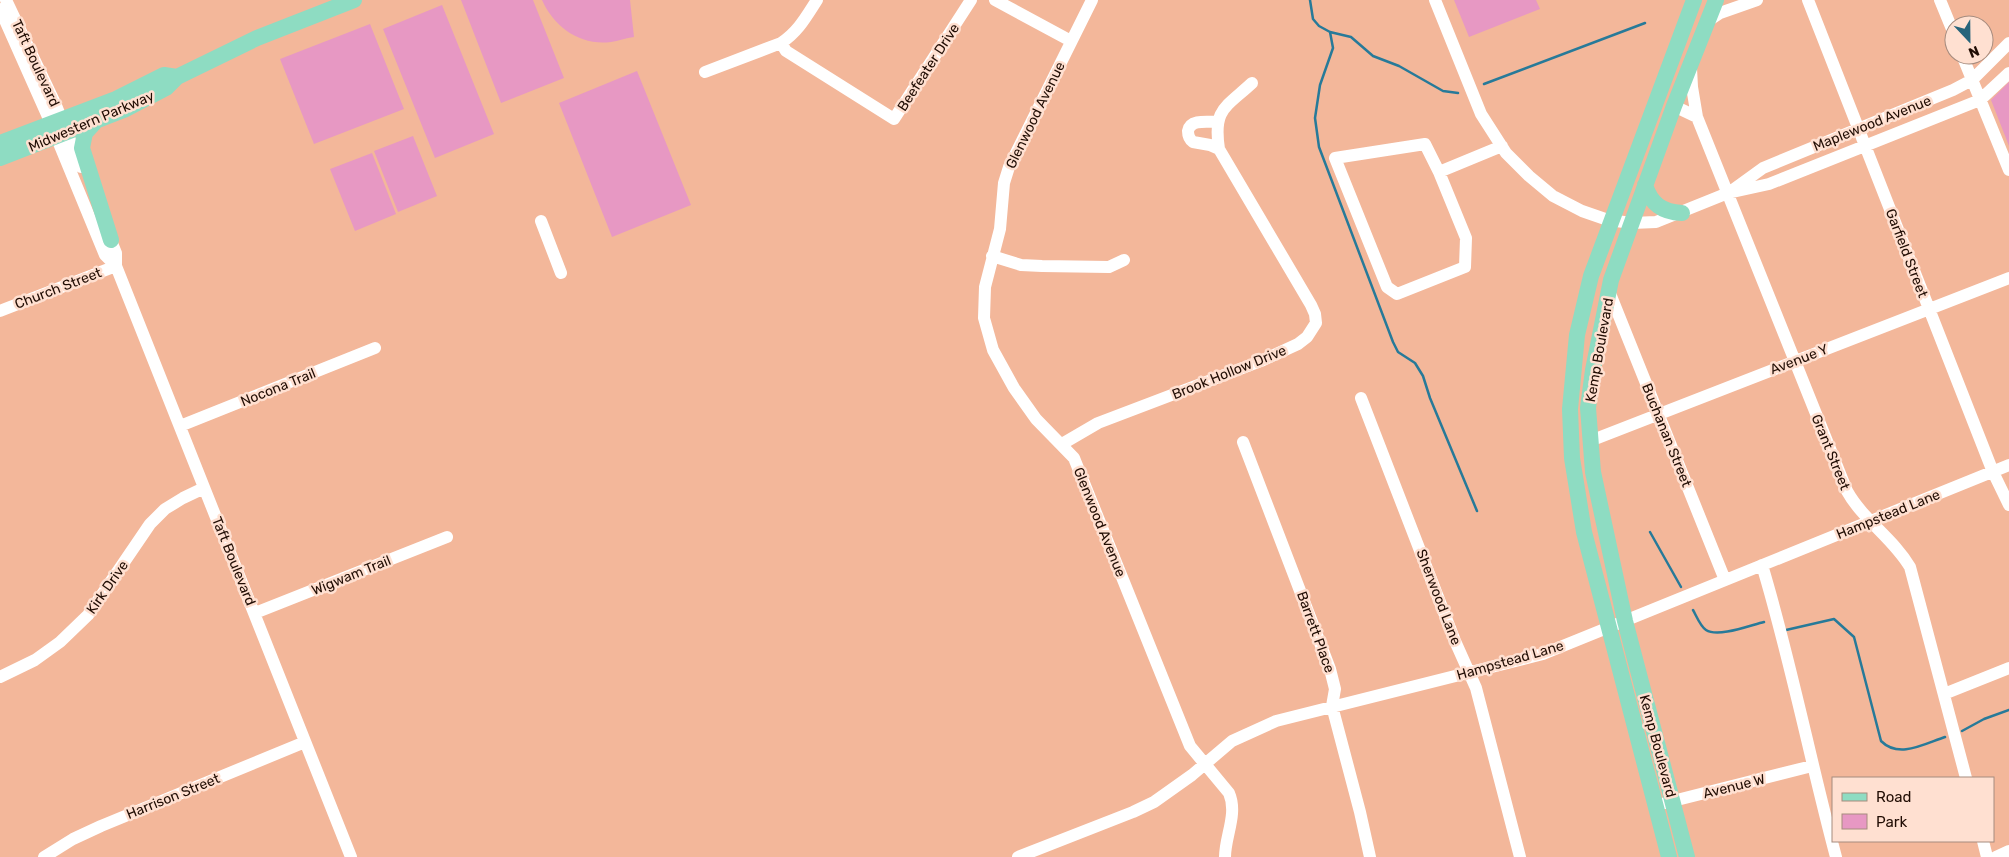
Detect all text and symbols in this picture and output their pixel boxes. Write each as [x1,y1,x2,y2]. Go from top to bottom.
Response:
north arrow [1944,15,1994,65]
street label: Taft Boulevard [8,17,63,110]
street label: Beefeater Drive [894,20,963,114]
text: N [1966,42,1982,61]
street label: Glenwood Avenue [1002,59,1069,171]
street label: Midwestern Parkway [26,87,157,156]
street label: Maplewood Avenue [1811,92,1934,155]
street label: Garfield Street [1882,206,1931,300]
street label: Church Street [12,264,104,313]
street label: Kemp Boulevard [1582,297,1617,404]
street label: Avenue Y [1768,341,1831,378]
street label: Brook Hollow Drive [1170,342,1289,403]
street label: Nocona Trail [238,365,318,410]
street label: Buchanan Street [1638,381,1695,490]
street label: Grant Street [1808,412,1854,493]
street label: Glenwood Avenue [1070,465,1129,580]
street label: Hampstead Lane [1834,486,1943,543]
street label: Taft Boulevard [208,514,259,608]
street label: Sherwood Lane [1412,547,1465,648]
street label: Wigwam Trail [309,552,393,599]
street label: Kirk Drive [83,557,132,617]
street label: Barrett Place [1293,589,1338,675]
street label: Hampstead Lane [1455,637,1566,684]
street label: Kemp Boulevard [1636,693,1679,799]
street label: Harrison Street [124,770,223,823]
street label: Avenue W [1701,771,1767,802]
legend [1832,777,1994,842]
text: Road [1876,788,1912,806]
text: Park [1876,813,1907,831]

